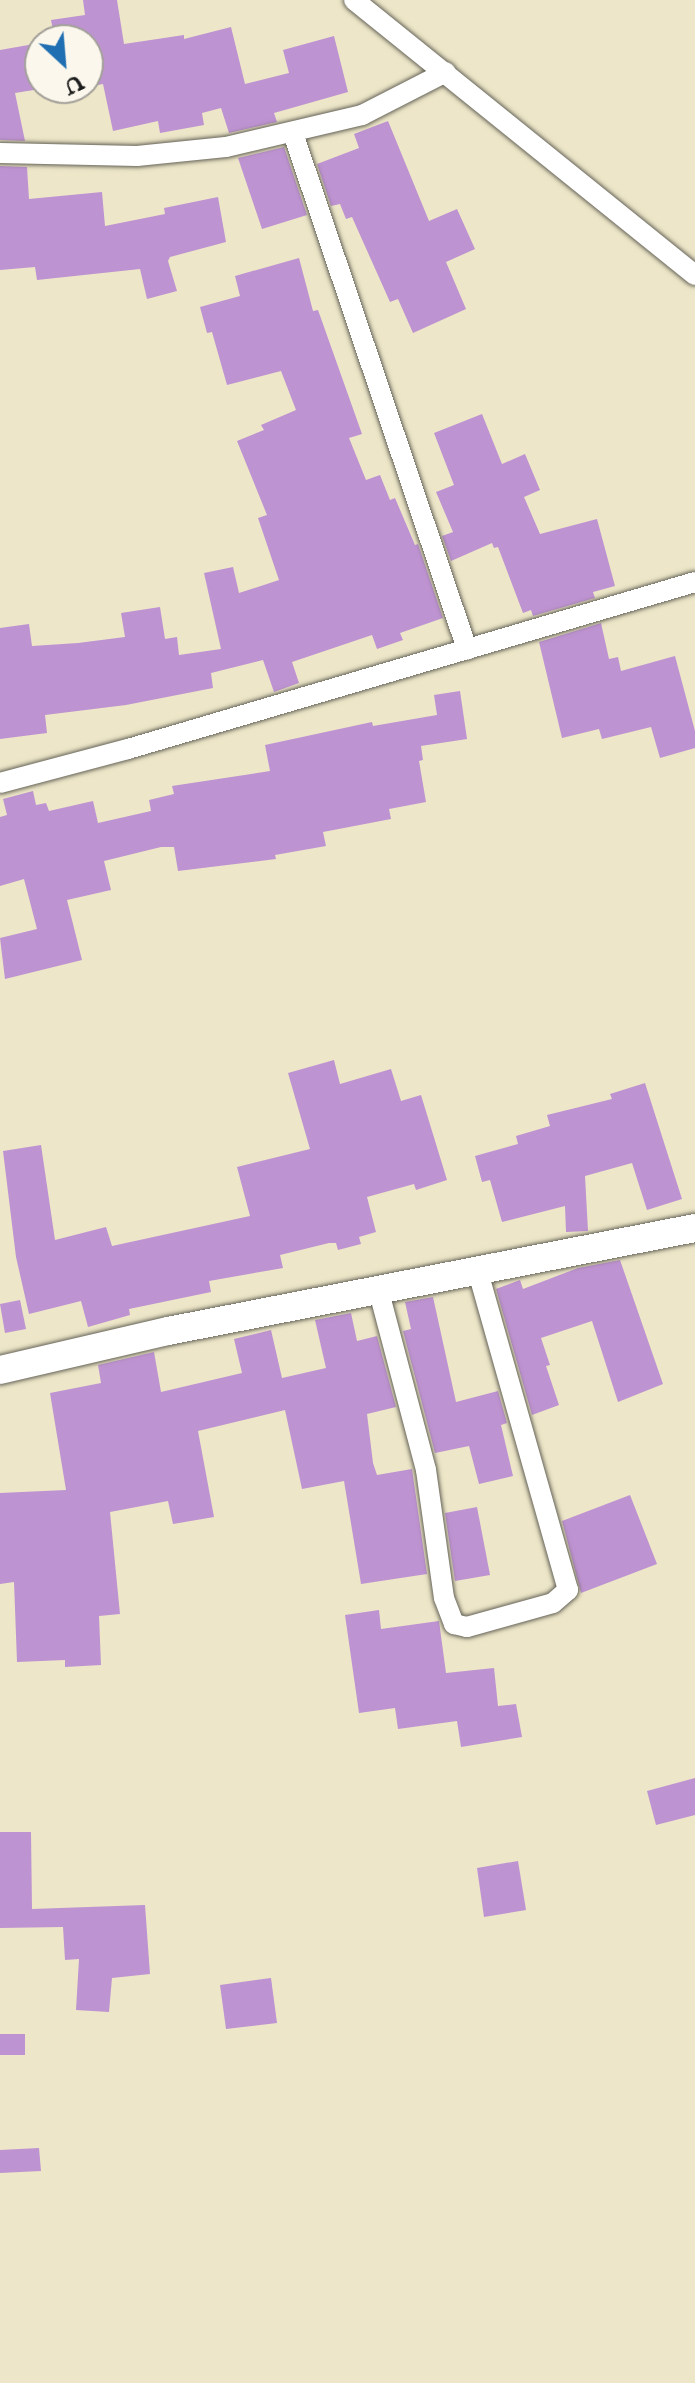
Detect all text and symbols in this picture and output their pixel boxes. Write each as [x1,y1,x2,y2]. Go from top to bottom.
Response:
north arrow [24,24,104,104]
text: U [59,67,88,100]

